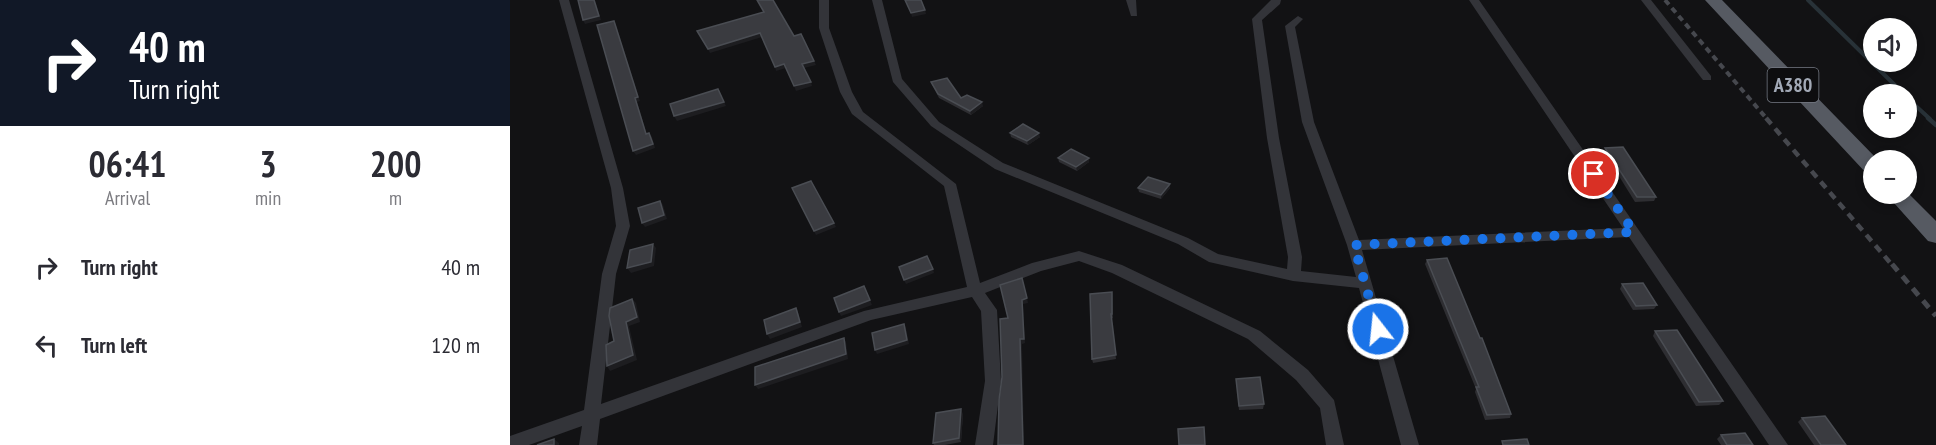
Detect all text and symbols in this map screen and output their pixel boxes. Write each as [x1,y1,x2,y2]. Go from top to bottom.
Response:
map controls [1863,18,1917,204]
button: sound [1863,18,1917,72]
text: 40 m [129,19,206,74]
icon: right [30,24,108,102]
road number: A380 [1768,68,1818,102]
text: Turn right [129,72,220,106]
button: + [1863,84,1917,138]
text: 06:41 [89,140,166,187]
text: 3 [259,140,277,187]
text: 200 [370,140,421,187]
pin [1568,148,1619,199]
button: − [1863,150,1917,204]
icon: arrive [1577,157,1610,190]
text: Arrival [105,185,150,211]
text: min [255,185,281,211]
text: m [389,185,402,211]
icon: right [30,251,63,284]
text: Turn right [81,253,158,281]
text: 40 m [441,253,480,281]
position arrow [1346,297,1410,361]
icon: left [30,329,63,362]
text: Turn left [81,331,147,359]
text: 120 m [431,331,480,359]

